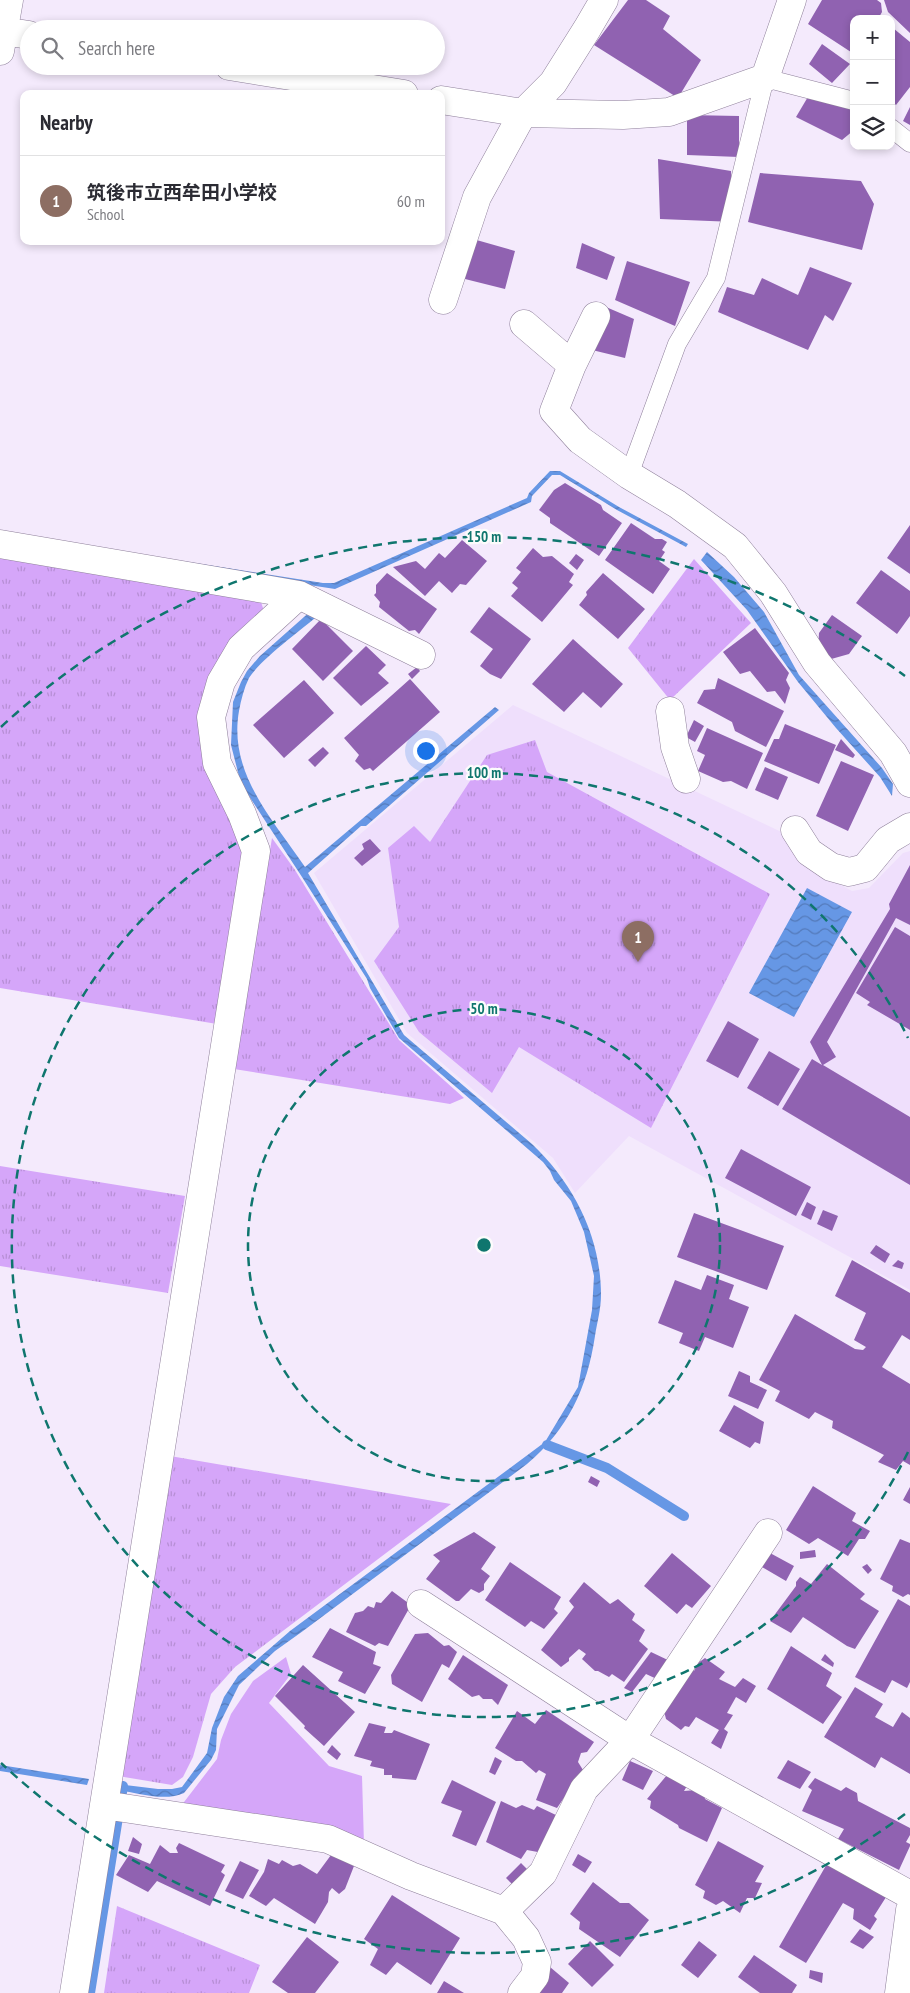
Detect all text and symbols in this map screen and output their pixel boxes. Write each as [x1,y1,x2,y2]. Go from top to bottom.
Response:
map controls [850,15,895,150]
button: + [850,15,895,60]
search box [20,20,445,75]
icon: search [38,34,66,62]
text: Search here [78,36,155,60]
button: − [850,60,895,105]
button: layers [850,105,895,150]
text: Nearby [40,109,93,136]
text: 筑後市立西牟田小学校 [87,180,277,204]
text: 1 [52,191,60,211]
text: 60 m [397,191,425,211]
text: School [87,204,124,224]
text: 150 m [467,527,501,546]
your location [413,738,439,764]
text: 100 m [467,763,501,782]
pin: 1 [622,921,654,962]
text: 50 m [470,999,498,1018]
centre of rings [475,1236,493,1254]

